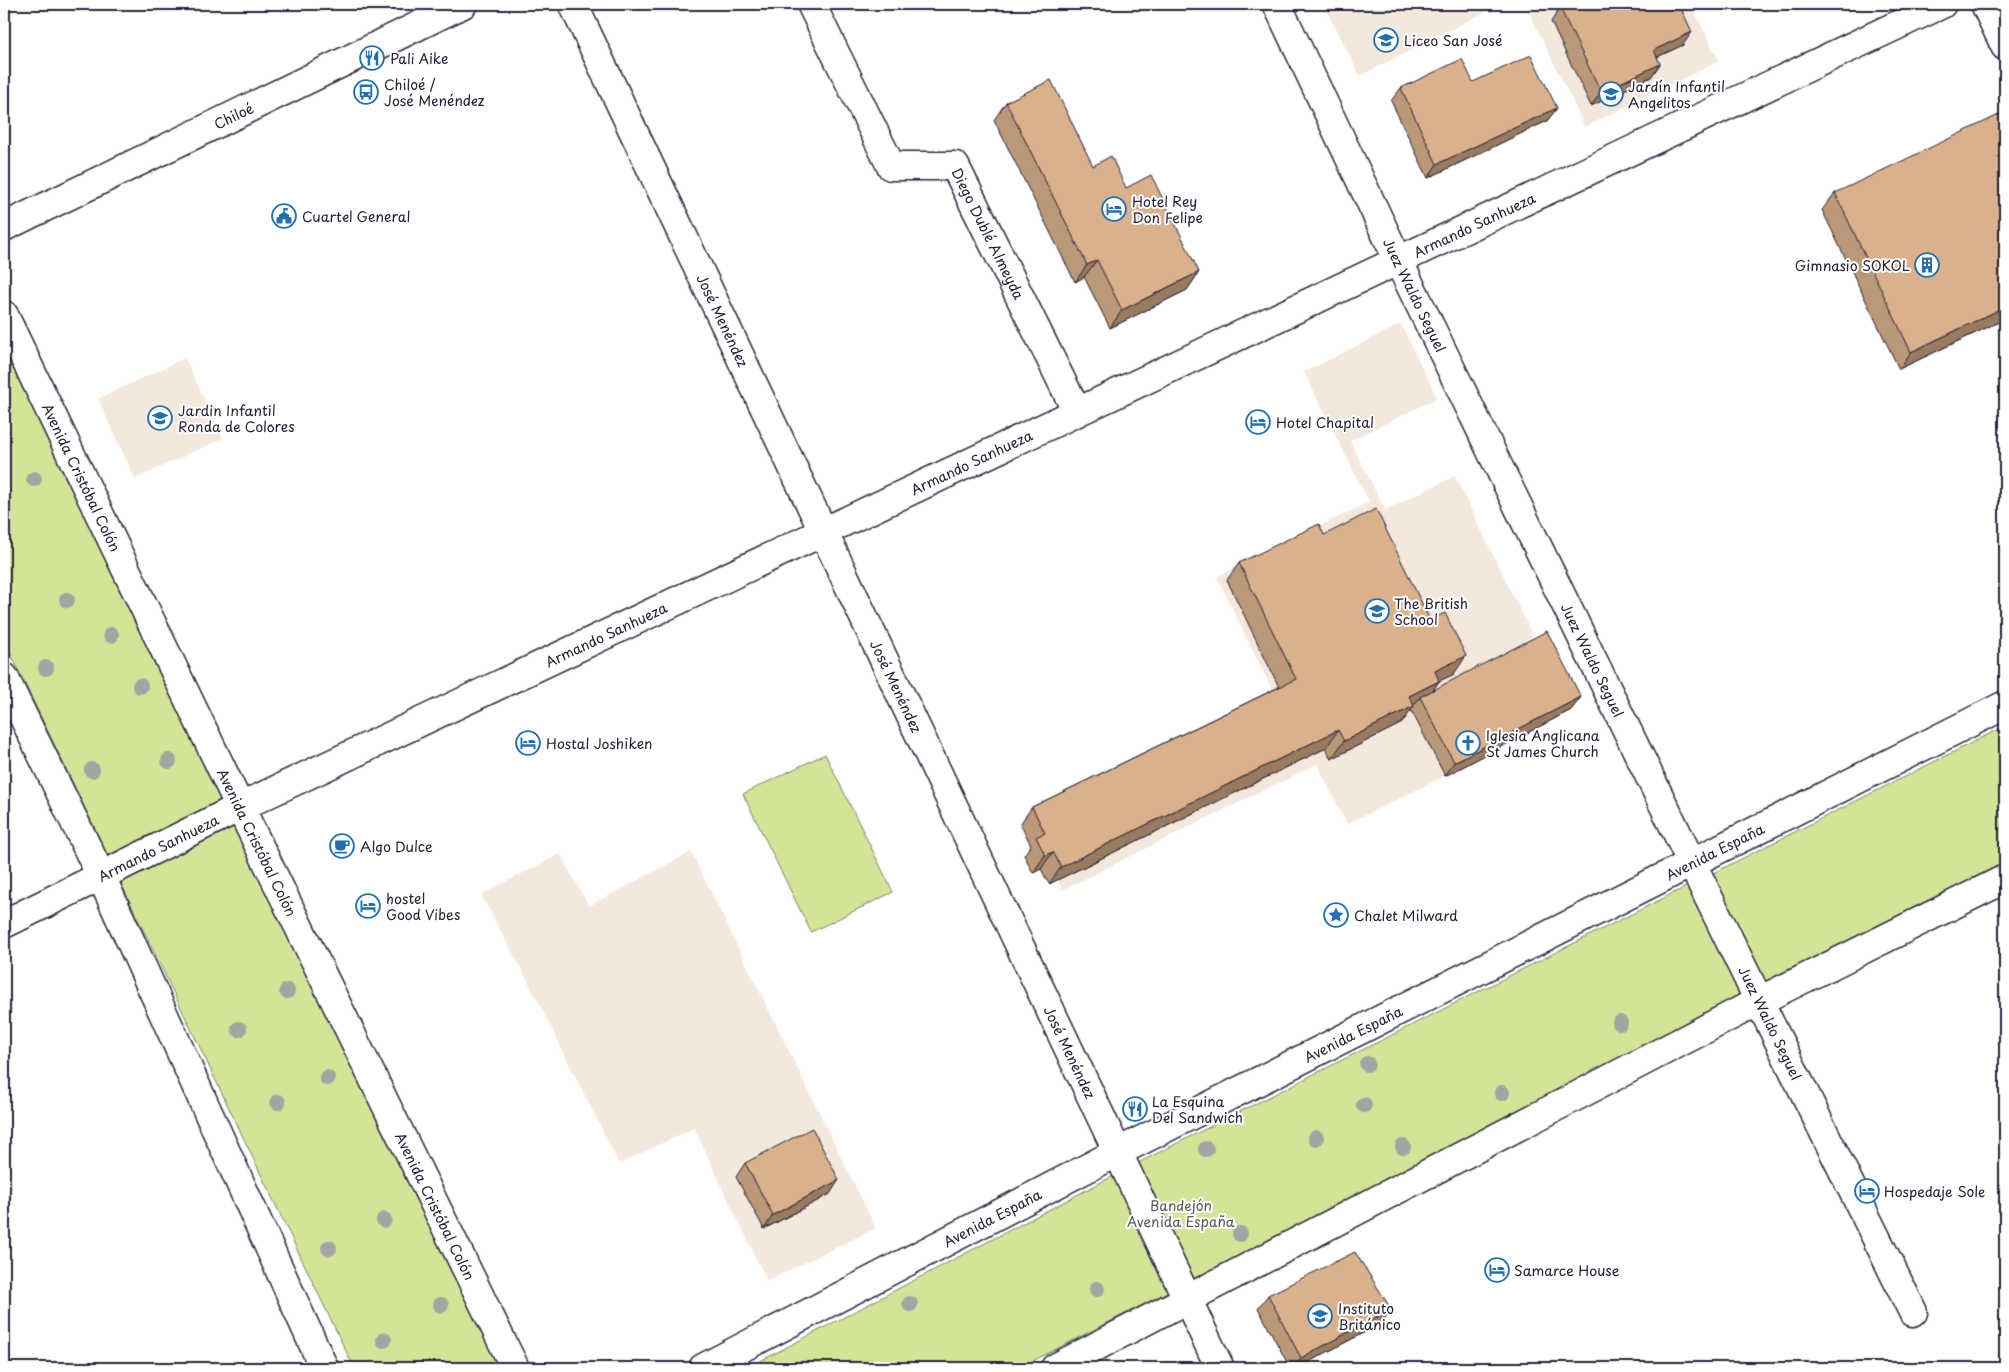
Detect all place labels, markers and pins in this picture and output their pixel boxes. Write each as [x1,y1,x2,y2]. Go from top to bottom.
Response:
school or university icon: Liceo San José [1373,27,1399,53]
place label: Liceo San José [1404,30,1502,51]
restaurant icon: Pali Aike [359,45,385,71]
place label: Pali Aike [390,48,449,69]
place label: Chiloé / José Menéndez [384,74,485,111]
place label: Jardín Infantil Angelitos [1628,76,1725,113]
bus stop icon: Chiloé / José Menéndez [353,79,379,105]
school or university icon: Jardín Infantil Angelitos [1598,81,1624,107]
place label: Hotel Rey Don Felipe [1132,191,1203,228]
hotel icon: Hotel Rey Don Felipe [1101,196,1127,222]
public building icon: Cuartel General [271,203,297,229]
place label: Cuartel General [302,206,410,227]
building icon: Gimnasio SOKOL [1914,252,1940,278]
place label: Gimnasio SOKOL [1795,255,1910,276]
place label: Jardin Infantil Ronda de Colores [178,400,295,437]
school or university icon: Jardin Infantil Ronda de Colores [147,405,173,431]
hotel icon: Hotel Chapital [1245,409,1271,435]
place label: Hotel Chapital [1276,412,1374,433]
place label: The British School [1394,593,1468,630]
school or university icon: The British School [1364,598,1390,624]
place label: Iglesia Anglicana St James Church [1486,725,1600,762]
hotel icon: Hostal Joshiken [515,730,541,756]
church icon: Iglesia Anglicana St James Church [1455,730,1481,756]
place label: Hostal Joshiken [546,733,653,754]
cafe icon: Algo Dulce [329,833,355,859]
place label: Algo Dulce [360,836,433,857]
place label: hostel Good Vibes [386,888,460,925]
hotel icon: hostel Good Vibes [355,893,381,919]
place icon: Chalet Milward [1323,902,1349,928]
place label: Chalet Milward [1354,905,1458,926]
place label: La Esquina Del Sandwich [1152,1091,1243,1128]
restaurant icon: La Esquina Del Sandwich [1122,1096,1148,1122]
hotel icon: Hospedaje Sole [1854,1178,1880,1204]
place label: Hospedaje Sole [1884,1181,1985,1202]
hotel icon: Samarce House [1484,1257,1510,1283]
place label: Samarce House [1514,1260,1620,1281]
place label: Instituto Británico [1338,1298,1401,1335]
school or university icon: Instituto Británico [1307,1303,1333,1329]

